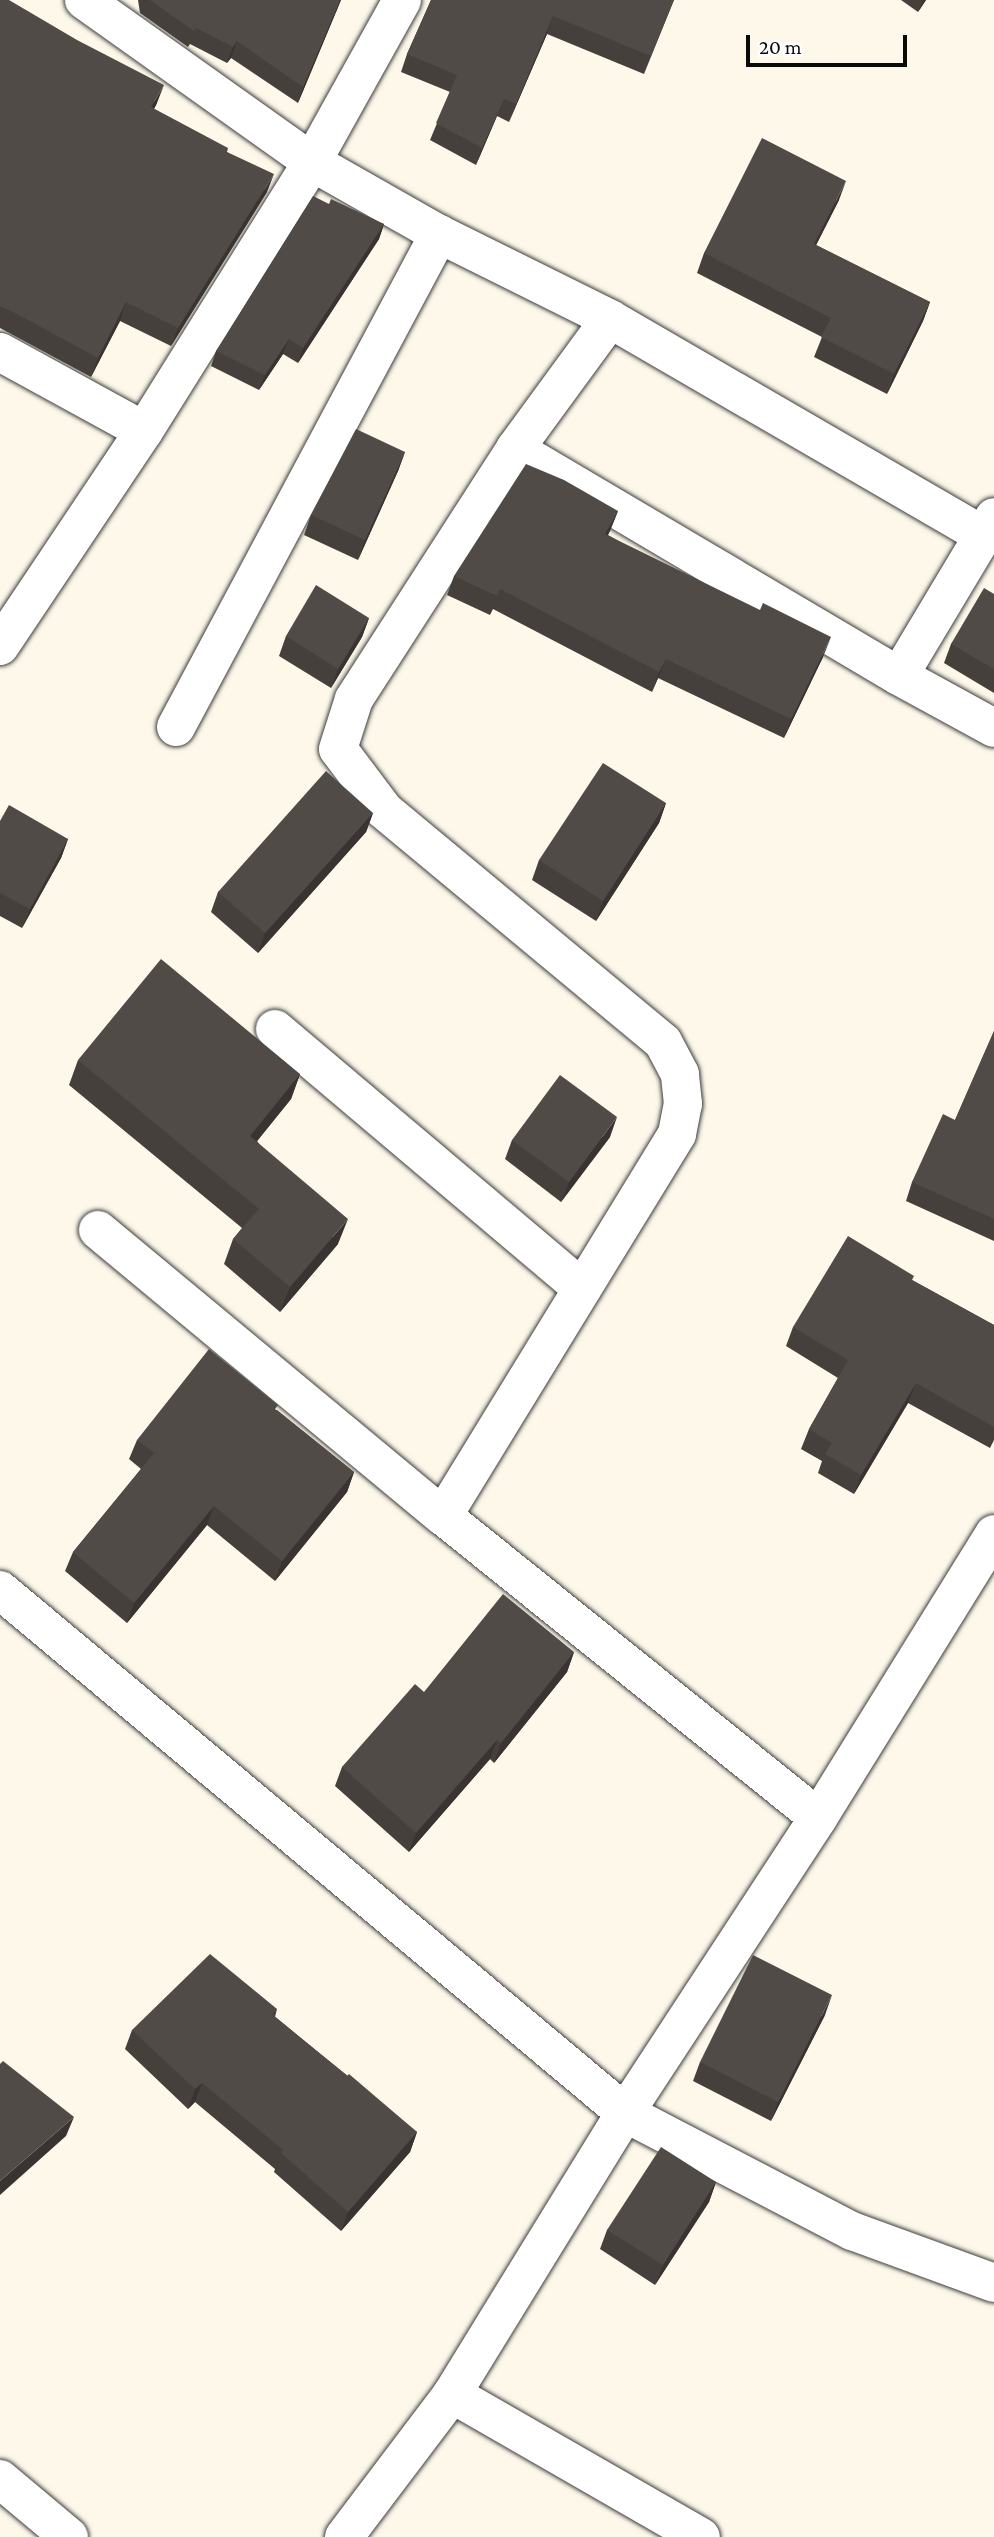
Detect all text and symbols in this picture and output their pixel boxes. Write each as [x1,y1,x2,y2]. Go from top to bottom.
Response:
scale bar [749,21,910,65]
text: 20 m [759,35,802,59]

